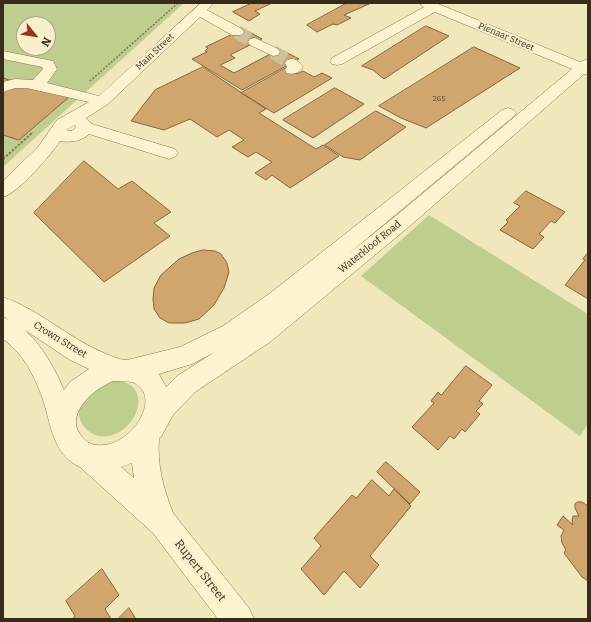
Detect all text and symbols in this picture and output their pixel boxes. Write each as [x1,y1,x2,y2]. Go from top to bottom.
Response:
north arrow [16,16,56,56]
street label: Pienaar Street [476,20,536,54]
street label: Main Street [134,32,176,72]
text: N [38,35,54,49]
house number: 265 [432,94,446,104]
street label: Waterkloof Road [336,218,404,276]
street label: Crown Street [31,319,89,361]
street label: Rupert Street [171,537,229,605]

